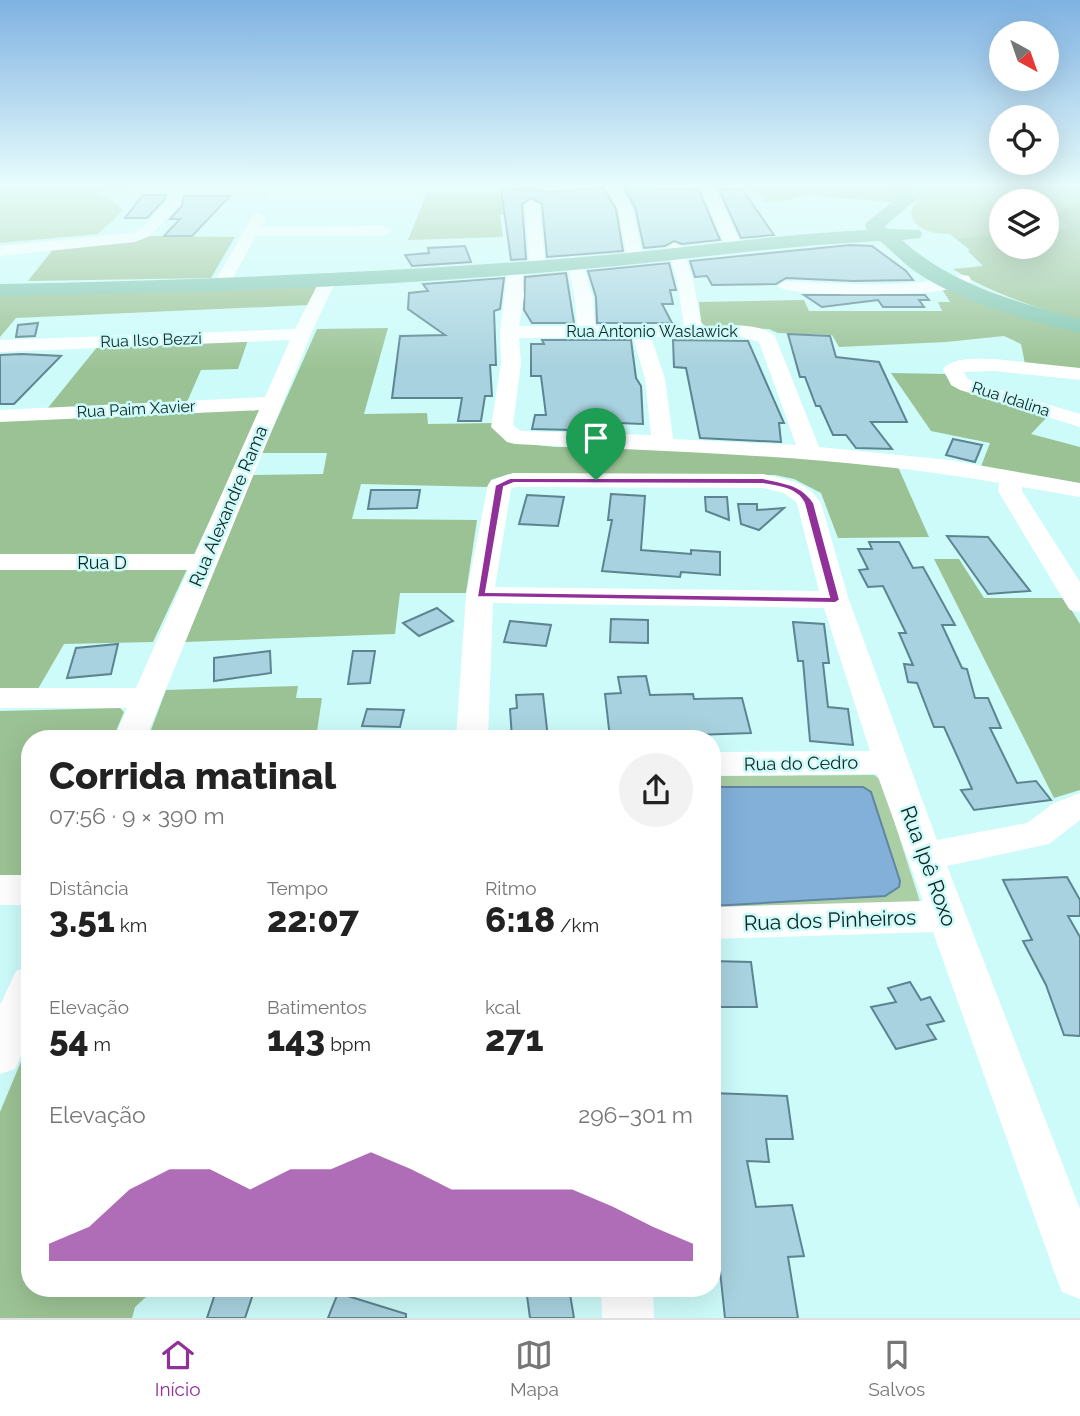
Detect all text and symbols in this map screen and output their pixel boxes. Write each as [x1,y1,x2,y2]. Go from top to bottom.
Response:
north arrow [989,21,1059,91]
map controls [989,21,1059,259]
button: locate [989,105,1059,175]
button: layers [989,189,1059,259]
street label: Rua Antonio Waslawick [566,322,738,341]
street label: Rua Ilso Bezzi [100,329,202,351]
street label: Rua Idalina [970,377,1052,421]
street label: Rua Paim Xavier [76,396,196,422]
pin [566,408,626,480]
icon: arrive [577,419,615,457]
street label: Rua Alexandre Rama [185,422,271,590]
street label: Rua D [77,552,127,573]
street label: Rua do Cedro [744,752,858,774]
text: Corrida matinal [49,753,336,798]
button: share [619,753,693,827]
text: 07:56 · 9 × 390 m [49,802,225,829]
street label: Rua Ipê Roxo [896,802,962,930]
text: Distância [49,877,129,899]
text: Tempo [267,877,328,899]
text: Ritmo [485,877,537,899]
text: 3.51 [49,899,115,940]
text: 22:07 [267,899,359,940]
text: 6:18 [485,899,555,940]
street label: Rua dos Pinheiros [743,904,917,936]
text: km [115,914,147,936]
text: /km [555,914,599,936]
text: Elevação [49,996,129,1018]
text: Batimentos [267,996,367,1018]
text: kcal [485,996,521,1018]
text: 54 [49,1018,89,1059]
text: 143 [267,1018,325,1059]
text: 271 [485,1018,544,1059]
text: m [89,1033,111,1055]
text: bpm [325,1033,371,1055]
text: Elevação [49,1101,146,1128]
text: 296–301 m [578,1101,693,1128]
tab: Início [155,1336,201,1400]
tab: Mapa [510,1336,559,1400]
tab: Salvos [868,1336,925,1400]

